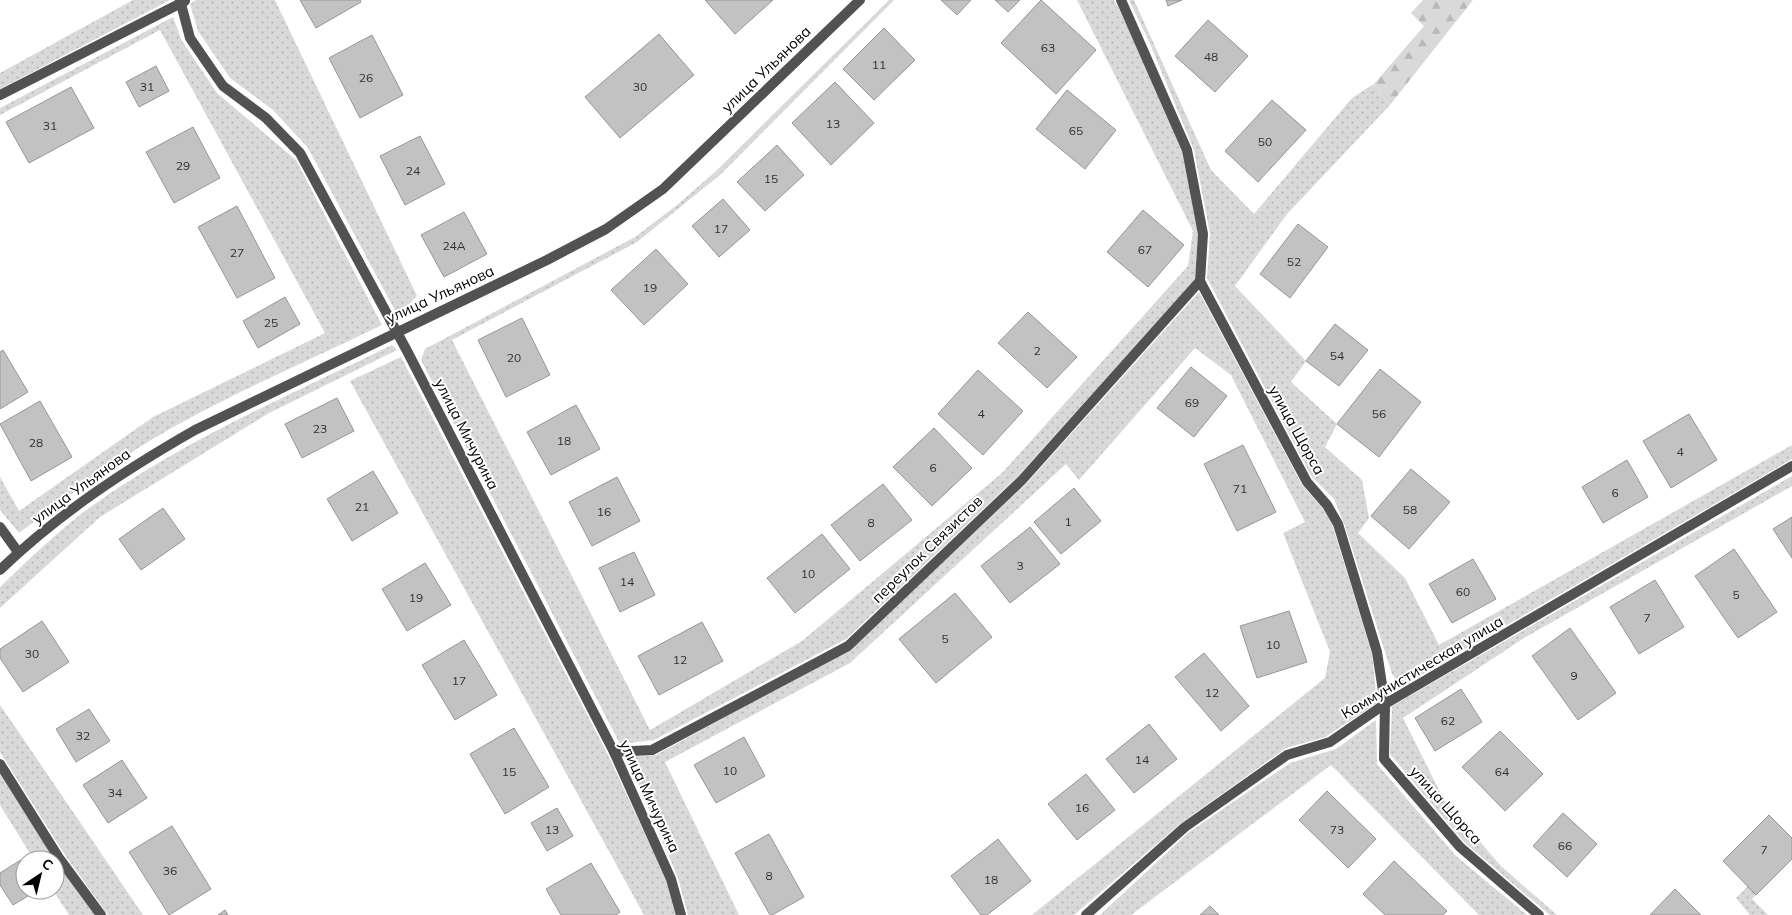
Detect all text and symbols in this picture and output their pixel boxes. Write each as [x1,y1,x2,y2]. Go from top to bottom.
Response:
street label: улица Ульянова [717,22,815,116]
house number: 63 [1041,40,1055,55]
house number: 48 [1204,49,1218,64]
house number: 11 [872,57,886,72]
house number: 26 [359,70,373,85]
house number: 31 [140,79,154,94]
house number: 30 [633,79,647,94]
house number: 13 [826,116,840,131]
house number: 31 [43,118,57,133]
house number: 65 [1069,123,1083,138]
house number: 50 [1258,134,1272,149]
house number: 29 [176,158,190,173]
house number: 24 [406,163,420,178]
house number: 15 [764,171,778,186]
house number: 17 [714,221,728,236]
house number: 24А [442,238,466,253]
house number: 67 [1138,242,1152,257]
house number: 27 [230,245,244,260]
house number: 52 [1287,254,1301,269]
street label: улица Ульянова [383,261,497,327]
house number: 19 [643,280,657,295]
house number: 25 [264,315,278,330]
house number: 2 [1033,343,1041,358]
house number: 54 [1330,348,1344,363]
house number: 20 [507,350,521,365]
street label: улица Мичурина [431,375,503,493]
street label: улица Щорса [1265,382,1329,478]
house number: 69 [1185,395,1199,410]
house number: 4 [977,406,985,421]
house number: 56 [1372,406,1386,421]
house number: 23 [313,421,327,436]
house number: 18 [557,433,571,448]
house number: 28 [29,435,43,450]
street label: улица Ульянова [28,444,134,528]
house number: 4 [1676,444,1684,459]
house number: 6 [929,460,937,475]
house number: 71 [1233,481,1247,496]
house number: 6 [1611,485,1619,500]
street label: переулок Связистов [868,491,986,607]
house number: 21 [355,499,369,514]
house number: 58 [1403,502,1417,517]
house number: 16 [597,504,611,519]
house number: 1 [1064,514,1072,529]
house number: 8 [867,515,875,530]
house number: 3 [1016,558,1024,573]
house number: 10 [801,566,815,581]
house number: 14 [620,574,634,589]
house number: 60 [1456,584,1470,599]
house number: 5 [1732,587,1740,602]
house number: 19 [409,590,423,605]
house number: 7 [1643,610,1651,625]
street label: Коммунистическая улица [1338,611,1506,723]
house number: 5 [941,631,949,646]
house number: 10 [1266,637,1280,652]
house number: 30 [25,646,39,661]
house number: 12 [673,652,687,667]
house number: 9 [1570,668,1578,683]
house number: 17 [452,673,466,688]
house number: 12 [1205,685,1219,700]
house number: 62 [1441,713,1455,728]
house number: 32 [76,728,90,743]
street label: улица Мичурина [616,737,684,855]
house number: 14 [1135,752,1149,767]
street label: улица Щорса [1406,762,1486,848]
house number: 10 [723,763,737,778]
house number: 15 [502,764,516,779]
house number: 64 [1495,764,1509,779]
house number: 34 [108,785,122,800]
house number: 16 [1075,800,1089,815]
house number: 13 [545,822,559,837]
house number: 73 [1330,822,1344,837]
house number: 66 [1558,838,1572,853]
house number: 7 [1760,842,1768,857]
north arrow [15,850,65,900]
text: С [38,854,57,874]
house number: 36 [163,863,177,878]
house number: 8 [765,868,773,883]
house number: 18 [984,872,998,887]

